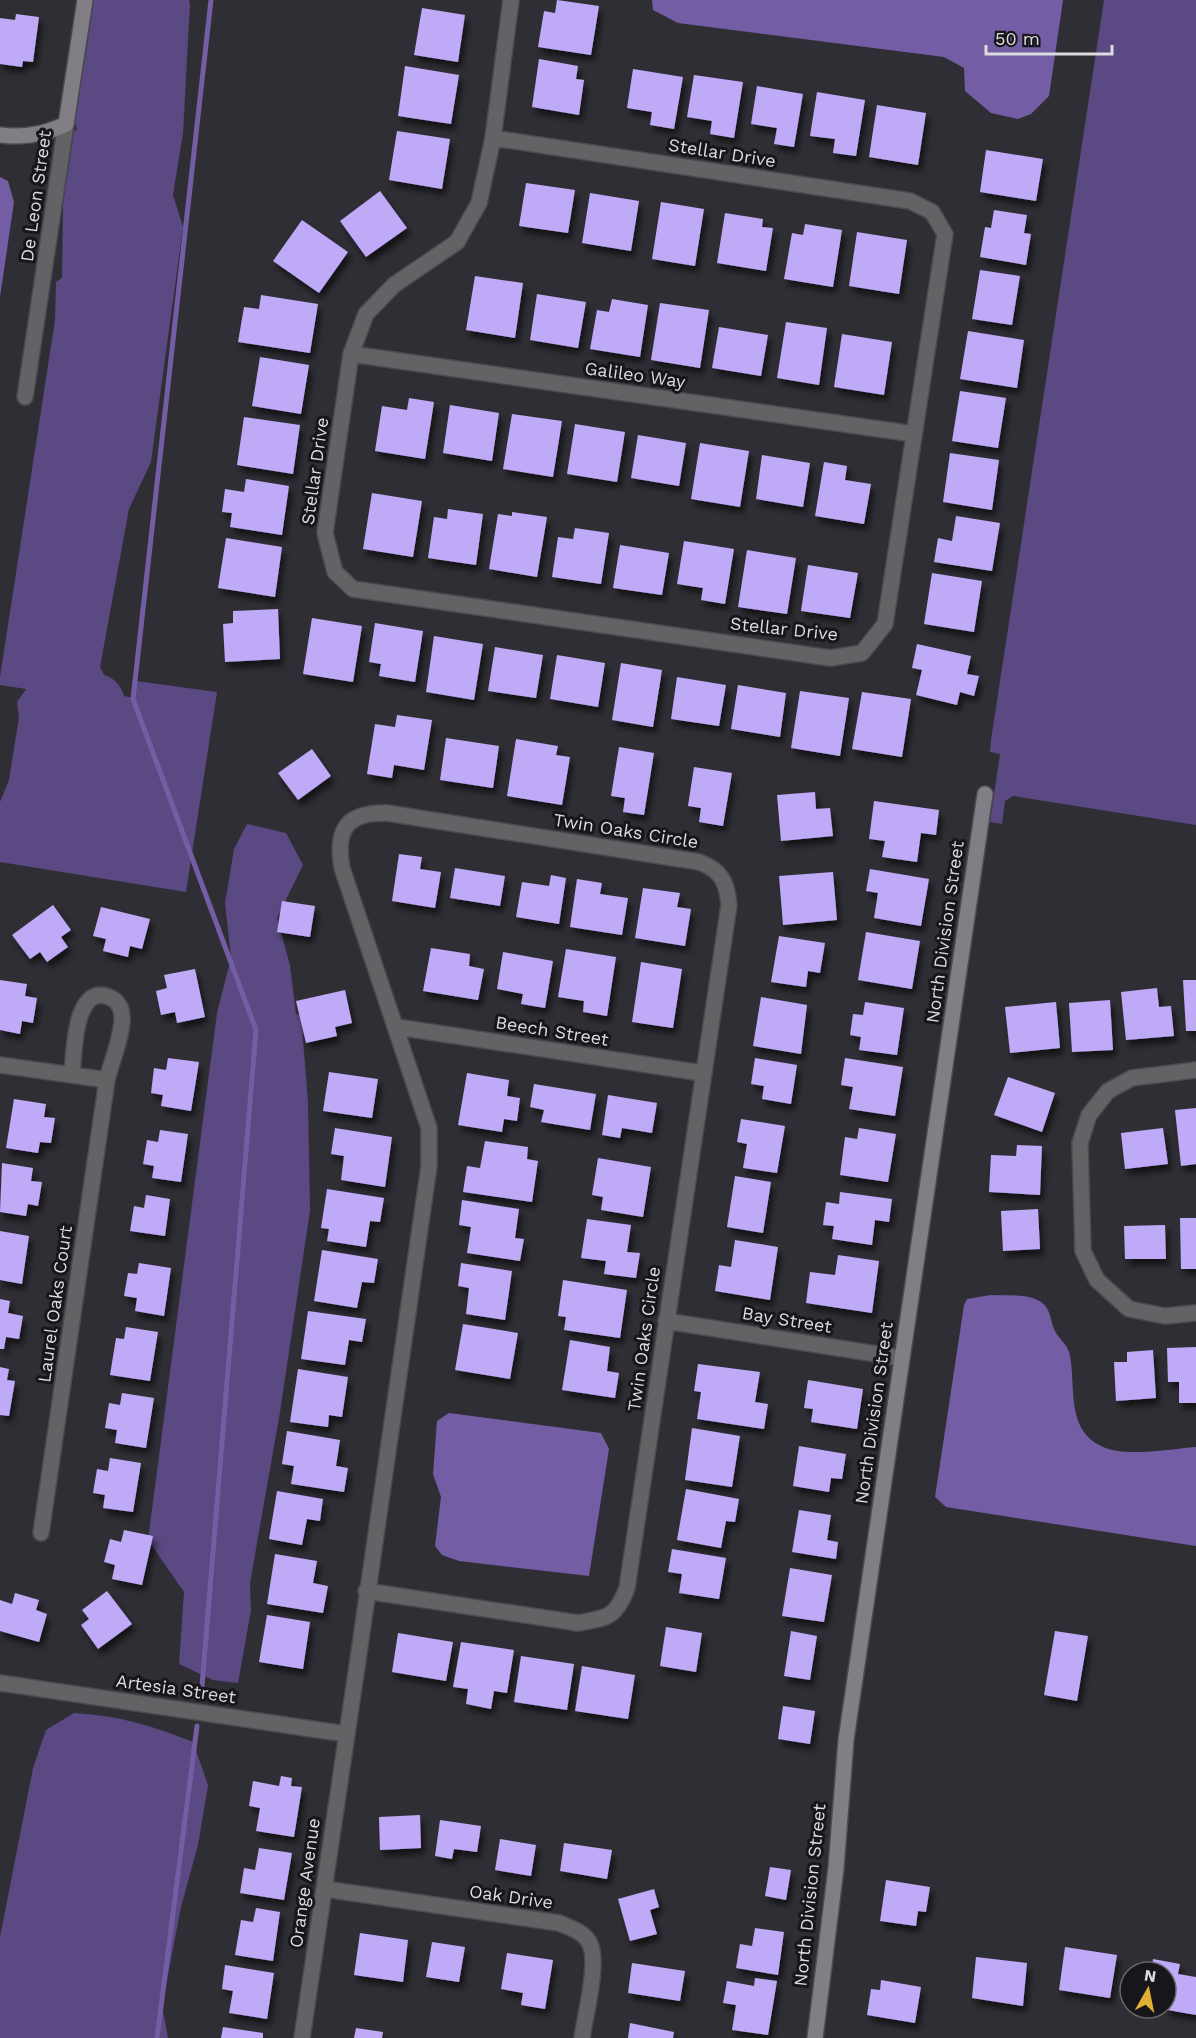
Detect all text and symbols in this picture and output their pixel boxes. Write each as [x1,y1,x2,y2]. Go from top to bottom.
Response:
scale bar [986,18,1112,56]
text: 50 m [995,28,1040,49]
street label: De Leon Street [16,128,55,263]
street label: Stellar Drive [667,134,777,171]
street label: Galileo Way [583,357,687,392]
street label: Stellar Drive [297,416,332,526]
street label: Stellar Drive [729,612,839,645]
street label: Twin Oaks Circle [552,809,700,852]
street label: North Division Street [921,839,968,1024]
street label: Beech Street [494,1011,610,1050]
street label: Laurel Oaks Court [33,1224,76,1384]
street label: Twin Oaks Circle [623,1265,664,1413]
street label: Bay Street [741,1302,834,1337]
street label: North Division Street [850,1320,897,1505]
street label: Artesia Street [115,1670,238,1707]
street label: North Division Street [789,1802,830,1987]
street label: Orange Avenue [285,1817,324,1949]
street label: Oak Drive [468,1880,554,1913]
north arrow [1118,1960,1178,2020]
text: N [1143,1965,1158,1986]

